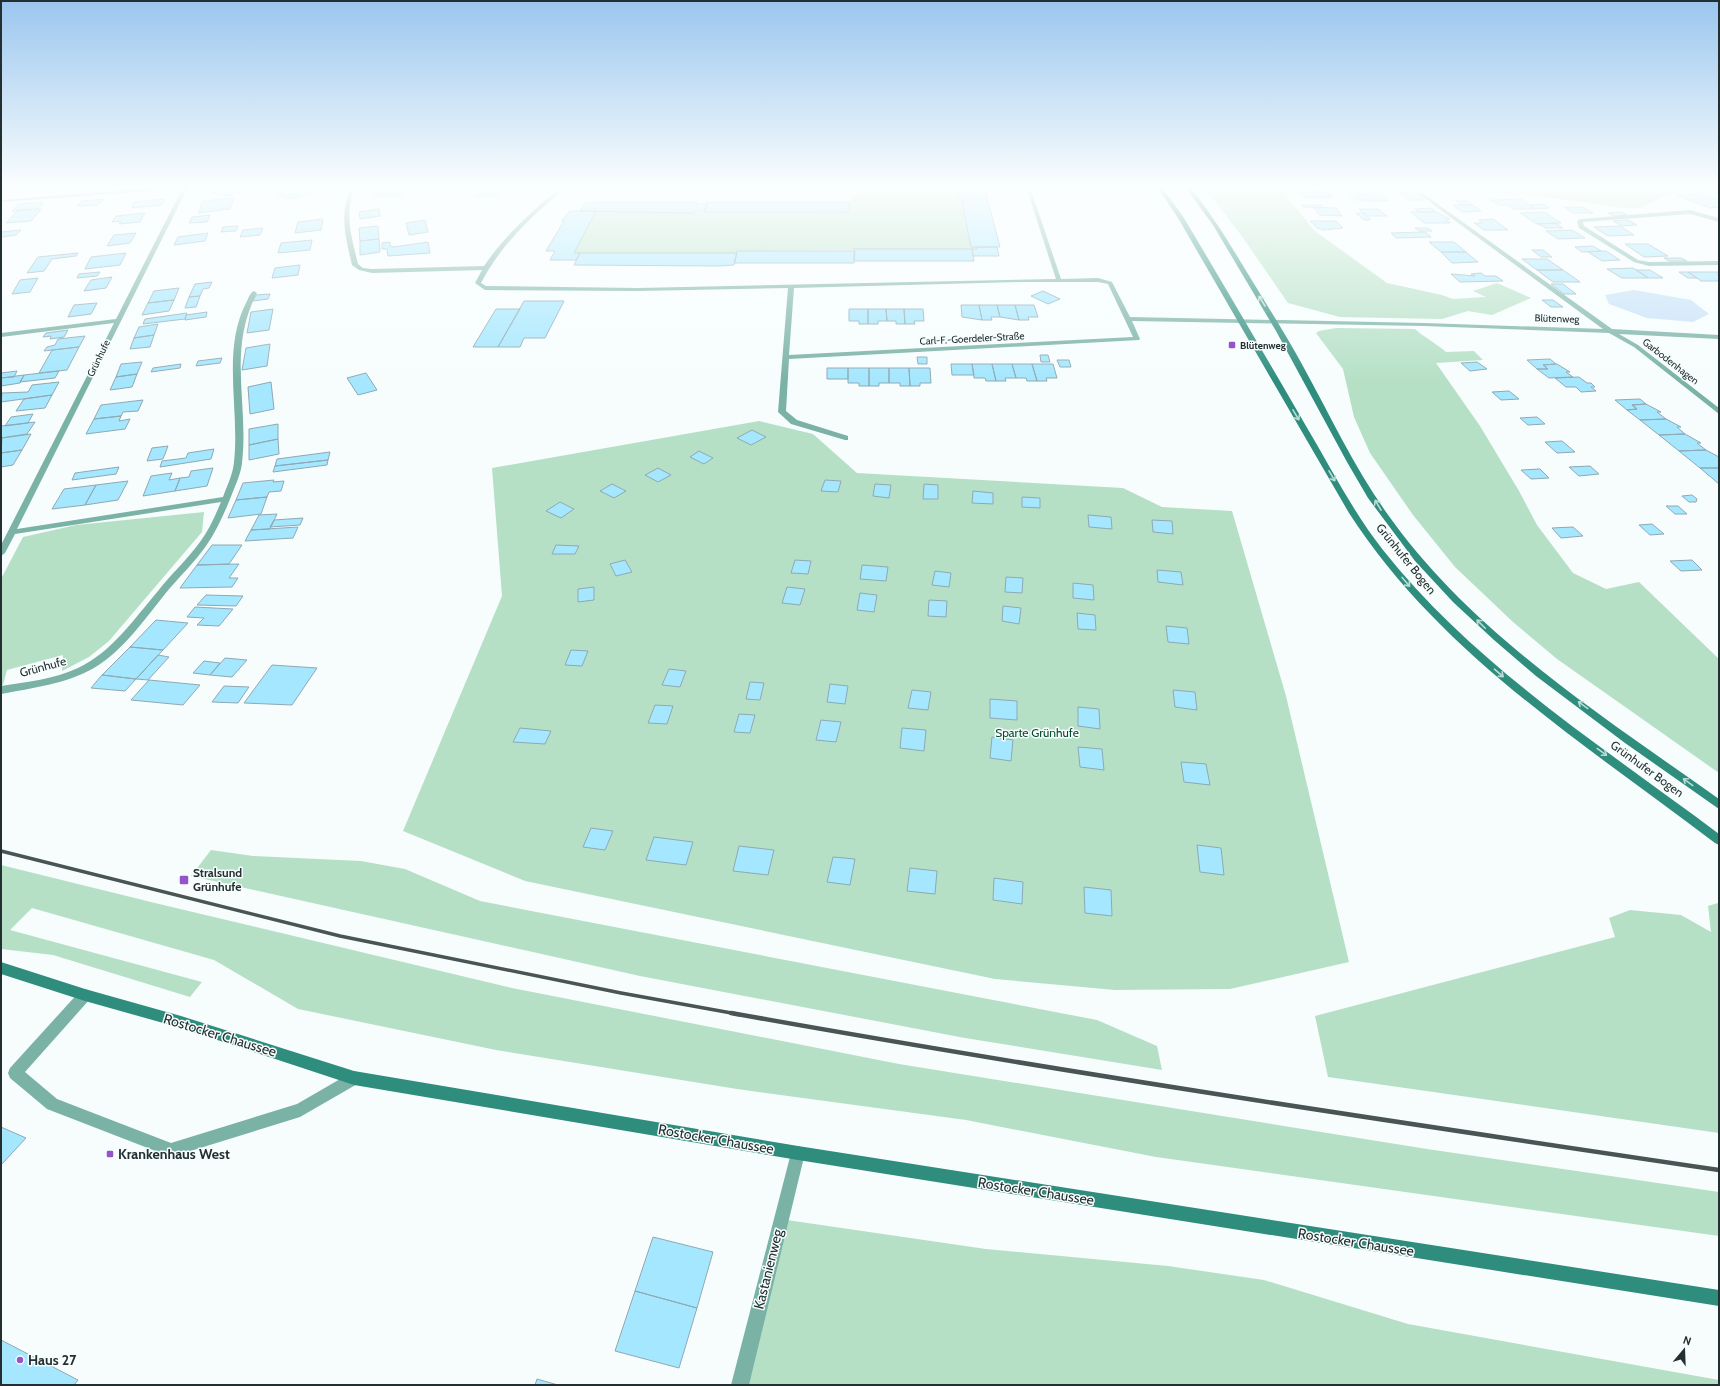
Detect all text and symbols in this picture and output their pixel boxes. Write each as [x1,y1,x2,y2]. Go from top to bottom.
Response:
one-way arrow [1258,296,1266,307]
street label: Blütenweg [1534,311,1581,326]
street label: Carl-F.-Goerdeler-Straße [919,329,1025,348]
street label: Garbodenhagen [1640,335,1702,388]
street label: Grünhufe [84,338,113,379]
place label: Blütenweg [1240,339,1286,352]
marker: Blütenweg [1227,340,1237,350]
one-way arrow [1292,409,1300,420]
one-way arrow [1328,470,1336,482]
one-way arrow [1374,500,1382,511]
street label: Grünhufer Bogen [1373,520,1440,597]
one-way arrow [1402,577,1411,587]
one-way arrow [1476,619,1486,629]
street label: Grünhufe [18,653,68,680]
one-way arrow [1494,668,1504,678]
one-way arrow [1577,701,1588,709]
park label: Sparte Grünhufe [995,725,1079,740]
street label: Grünhufer Bogen [1608,737,1687,800]
one-way arrow [1596,748,1607,756]
one-way arrow [1682,778,1693,786]
place label: Stralsund Grünhufe [193,865,242,894]
marker: Stralsund Grünhufe [178,874,190,886]
street label: Rostocker Chaussee [161,1009,279,1061]
street label: Rostocker Chaussee [657,1120,775,1158]
place label: Krankenhaus West [118,1145,230,1163]
marker: Krankenhaus West [105,1149,115,1159]
street label: Rostocker Chaussee [977,1173,1095,1209]
street label: Rostocker Chaussee [1297,1224,1415,1260]
street label: Kastanienweg [749,1226,787,1311]
north arrow [1664,1330,1704,1370]
text: N [1681,1333,1693,1348]
place label: Haus 27 [28,1351,77,1369]
marker: Haus 27 [15,1355,25,1365]

